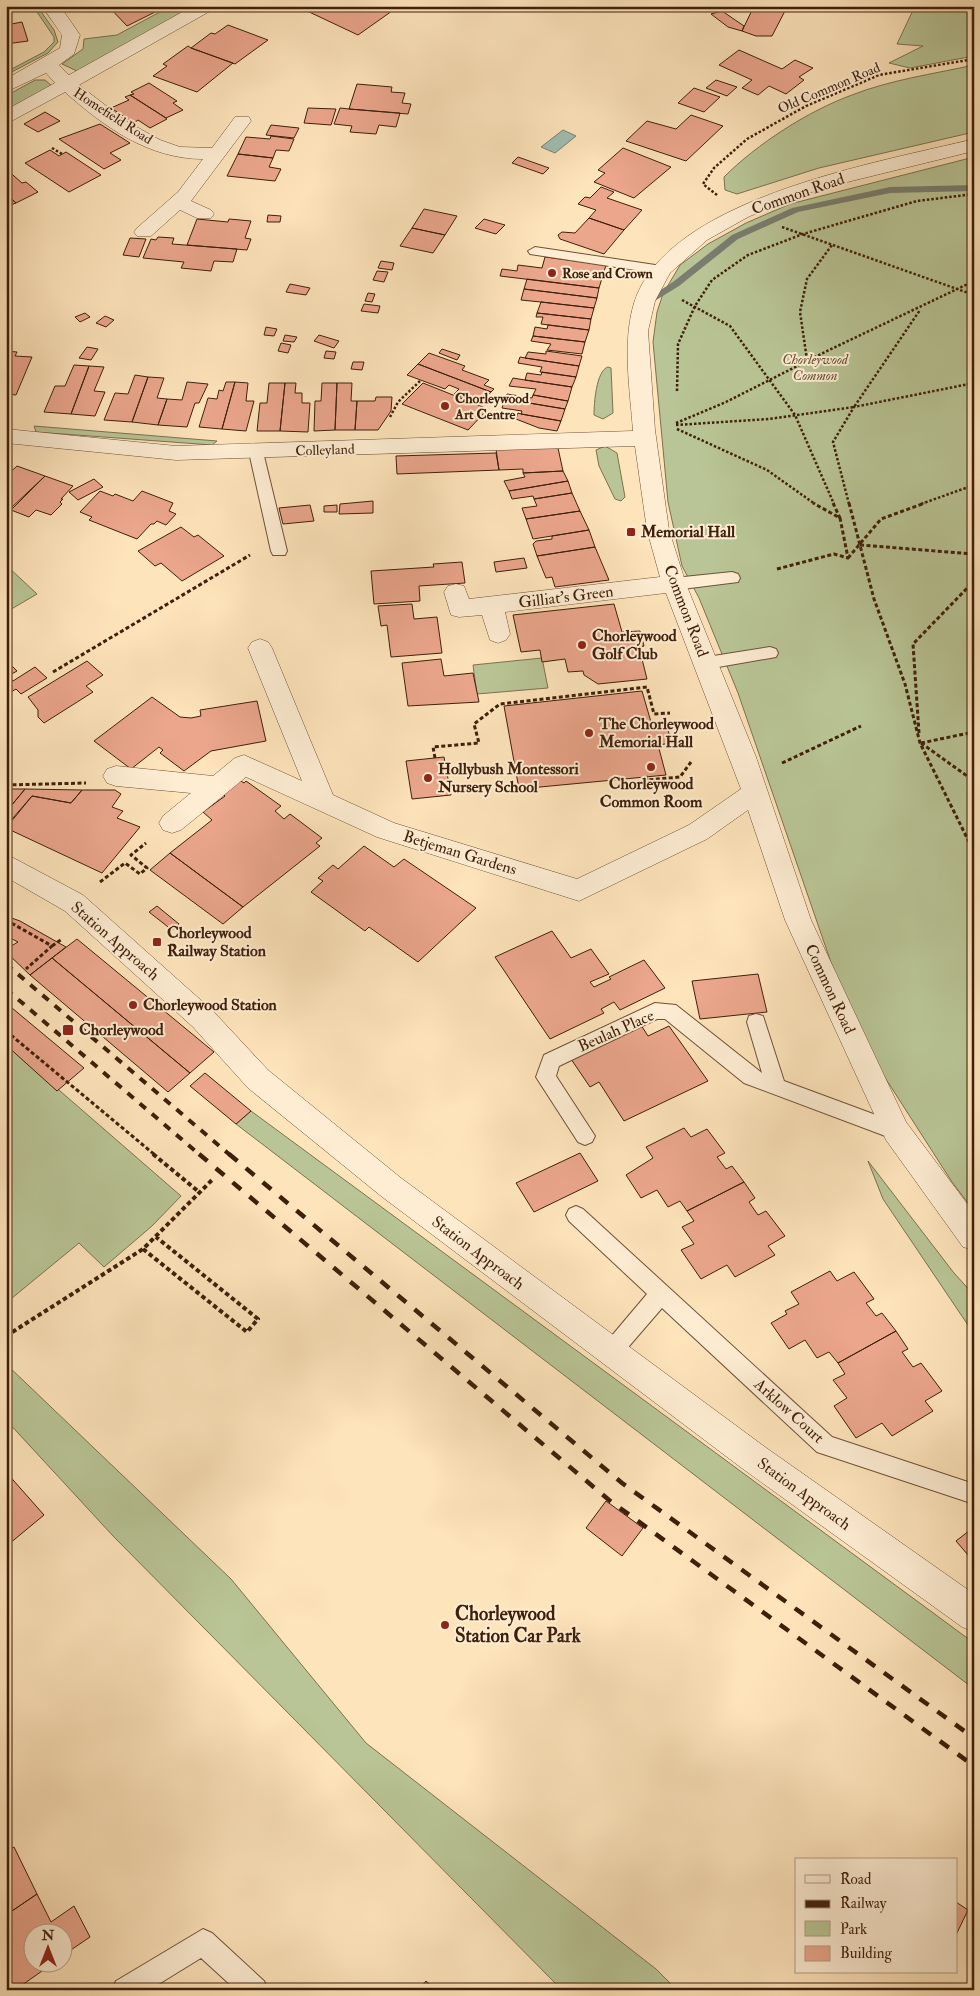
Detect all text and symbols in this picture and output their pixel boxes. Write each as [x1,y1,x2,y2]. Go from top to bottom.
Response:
street label: Old Common Road [775,59,883,117]
street label: Homefield Road [70,84,156,148]
street label: Common Road [749,169,847,219]
place label: Rose and Crown [562,265,654,282]
marker: Rose and Crown [546,267,558,279]
park label: Chorleywood Common [782,351,849,384]
place label: Chorleywood Art Centre [454,390,529,423]
marker: Chorleywood Art Centre [439,400,451,412]
street label: Colleyland [295,440,355,461]
place label: Memorial Hall [640,522,736,542]
marker: Memorial Hall [625,526,637,538]
street label: Common Road [659,562,713,660]
street label: Gilliat's Green [517,581,615,613]
place label: Chorleywood Golf Club [592,626,677,664]
marker: Chorleywood Golf Club [576,639,588,651]
place label: The Chorleywood Memorial Hall [598,714,714,752]
marker: The Chorleywood Memorial Hall [583,727,595,739]
place label: Hollybush Montessori Nursery School [437,759,580,798]
marker: Chorleywood Common Room [645,761,657,773]
marker: Hollybush Montessori Nursery School [422,772,434,784]
place label: Chorleywood Common Room [600,774,703,812]
street label: Betjeman Gardens [401,826,519,880]
street label: Station Approach [66,897,164,986]
place label: Chorleywood Railway Station [167,923,267,962]
marker: Chorleywood Railway Station [151,936,163,948]
street label: Common Road [800,941,860,1037]
place label: Chorleywood Station [143,995,278,1016]
marker: Chorleywood Station [127,999,139,1011]
street label: Beulah Place [575,1005,657,1057]
place label: Chorleywood [79,1020,164,1041]
marker: Chorleywood [61,1023,75,1037]
street label: Station Approach [427,1212,529,1295]
street label: Arklow Court [749,1374,828,1448]
street label: Station Approach [753,1453,855,1536]
place label: Chorleywood Station Car Park [455,1602,582,1648]
marker: Chorleywood Station Car Park [439,1619,451,1631]
legend [795,1858,958,1974]
text: Road [840,1870,872,1889]
text: Railway [840,1894,887,1913]
text: Park [840,1920,867,1939]
north arrow [22,1924,72,1974]
text: N [41,1927,55,1944]
text: Building [840,1944,892,1963]

